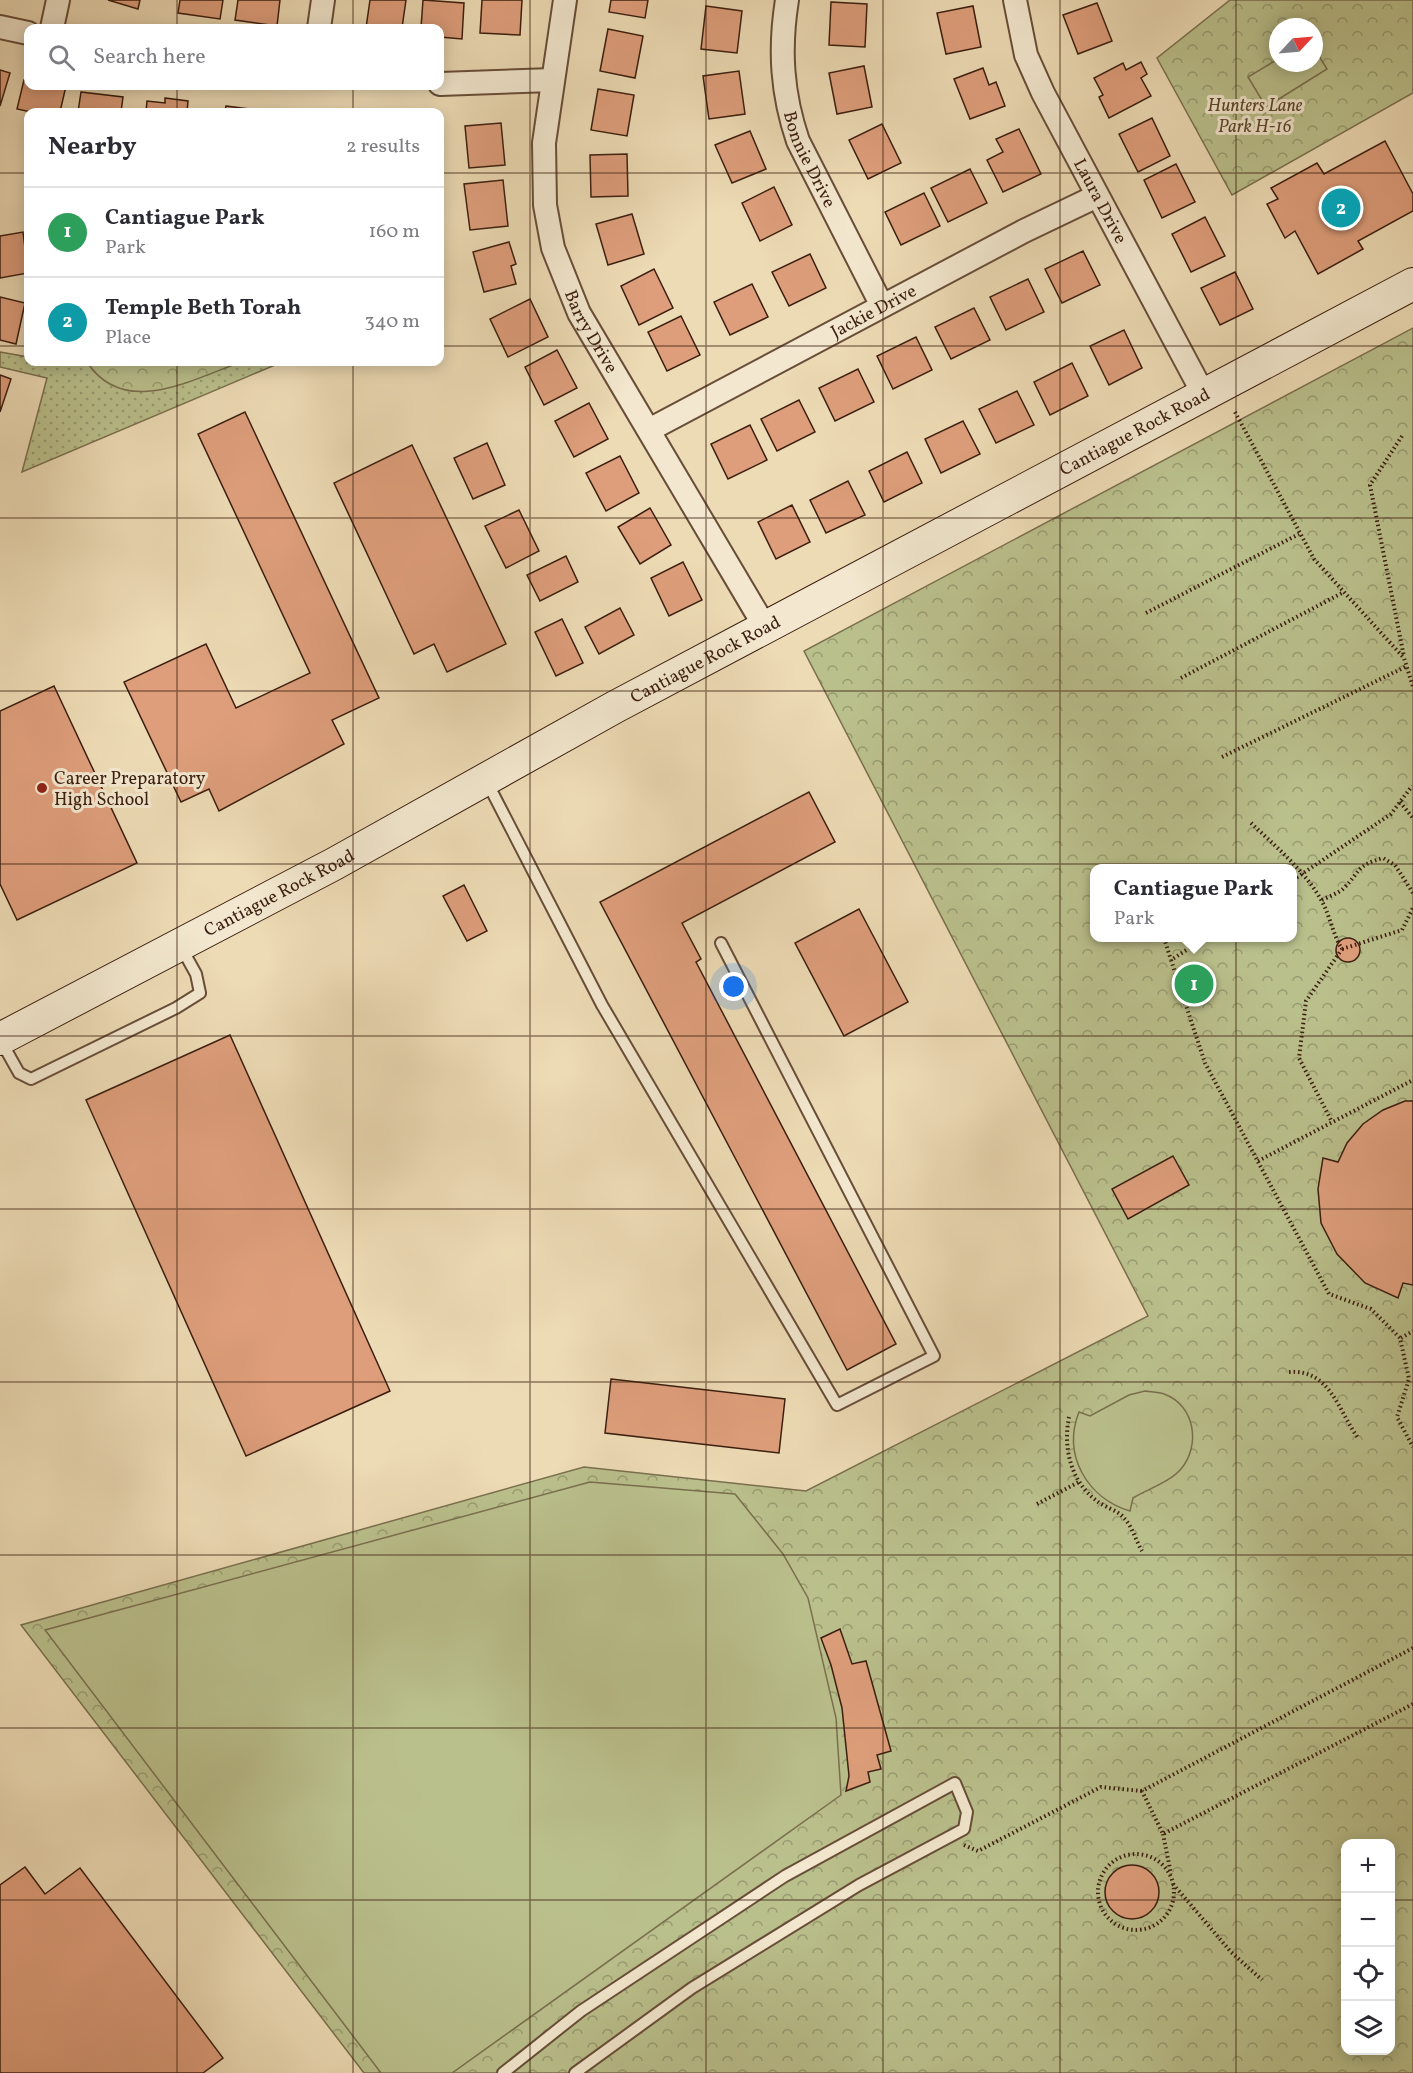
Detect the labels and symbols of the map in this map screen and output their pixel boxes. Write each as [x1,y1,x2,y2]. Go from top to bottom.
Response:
north arrow [1269,18,1323,72]
park label: Hunters Lane Park H-16 [1208,94,1303,140]
street label: Bonnie Drive [776,109,841,212]
street label: Laura Drive [1066,155,1132,249]
pin: 2 [1322,186,1360,230]
street label: Jackie Drive [827,279,921,345]
street label: Barry Drive [557,286,623,378]
street label: Cantiague Rock Road [1056,383,1215,483]
street label: Cantiague Rock Road [626,610,785,711]
place label: Career Preparatory High School [54,767,206,813]
marker: Career Preparatory High School [35,781,49,795]
street label: Cantiague Rock Road [200,844,360,944]
pin: 1 [1174,962,1214,1006]
your location [719,972,748,1001]

